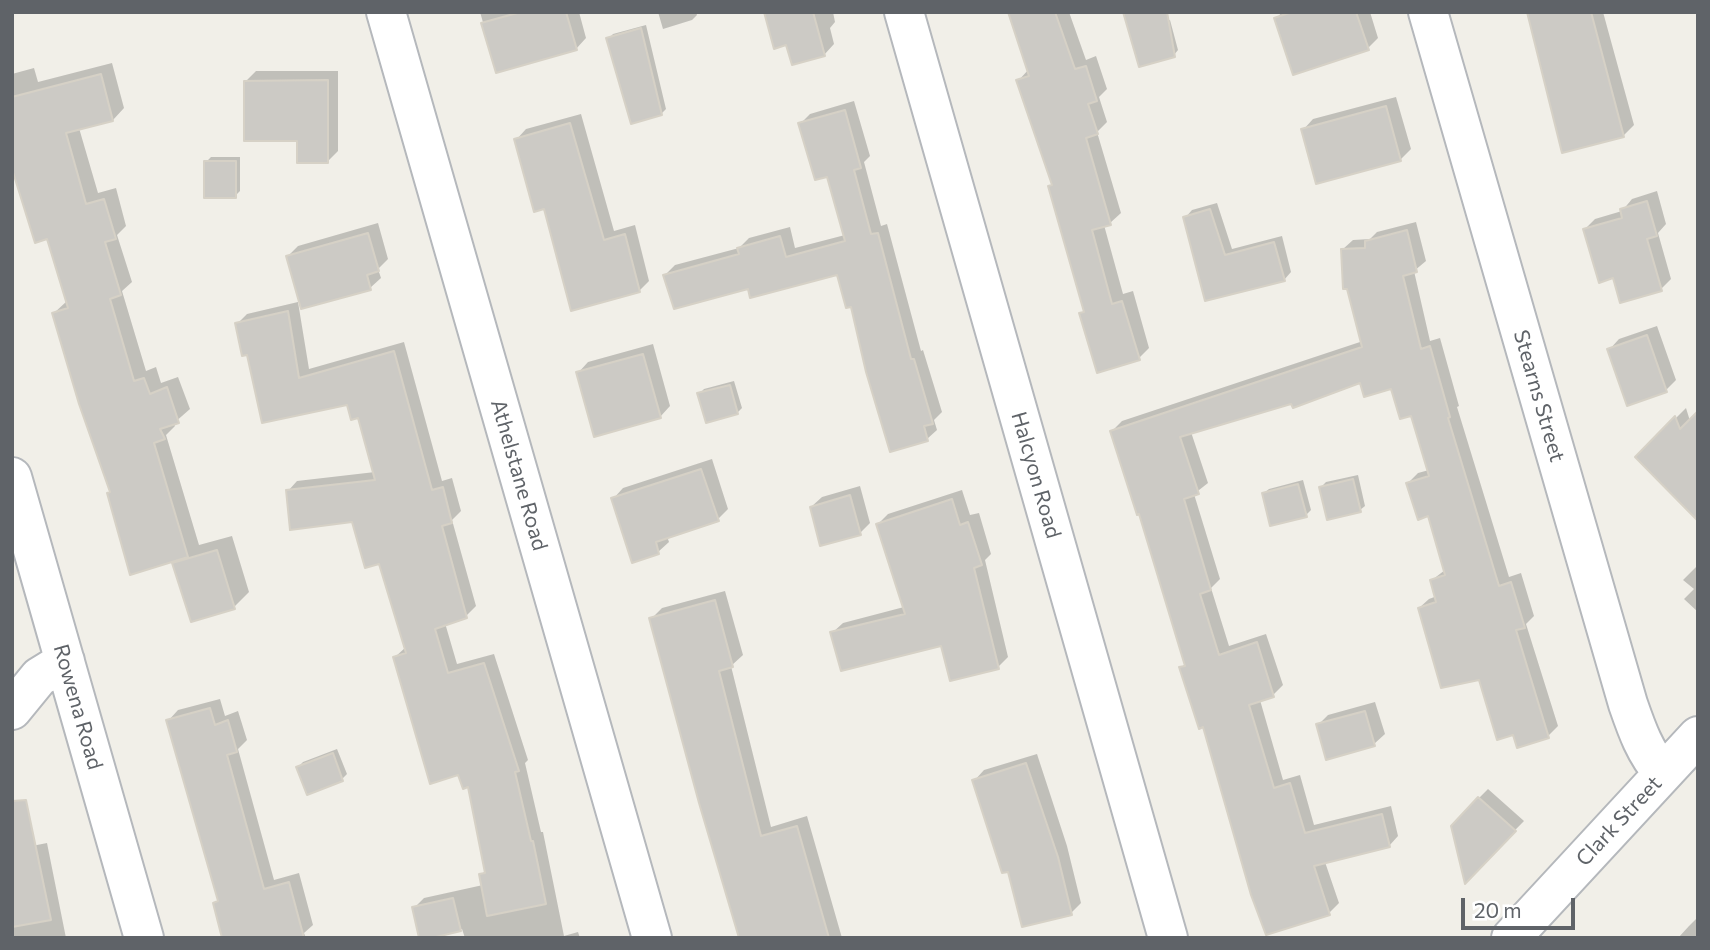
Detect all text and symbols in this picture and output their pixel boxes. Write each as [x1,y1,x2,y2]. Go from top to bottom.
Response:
street label: Stearns Street [1508,327,1570,465]
street label: Athelstane Road [485,397,553,553]
street label: Halcyon Road [1006,409,1066,541]
street label: Rowena Road [48,641,108,773]
street label: Clark Street [1571,771,1667,871]
scale bar [1465,884,1579,928]
text: 20 m [1474,897,1522,922]

